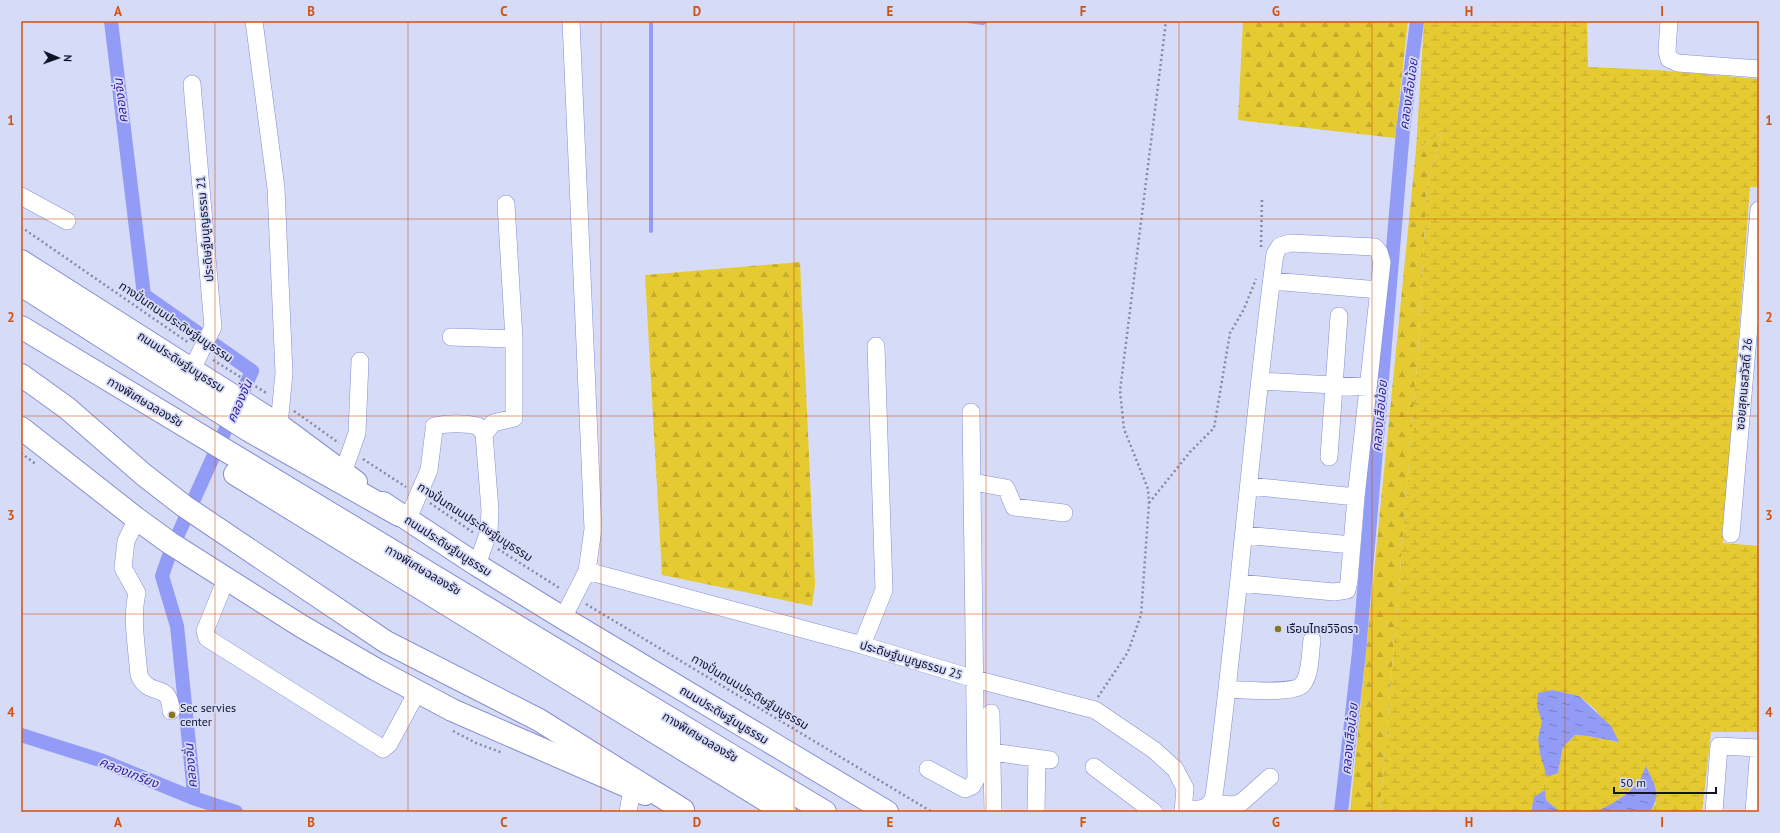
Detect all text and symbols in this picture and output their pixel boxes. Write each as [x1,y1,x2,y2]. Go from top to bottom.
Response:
text: A [114,3,122,20]
text: B [307,3,315,20]
text: C [500,3,508,20]
text: D [693,3,701,20]
text: E [887,3,894,20]
text: F [1080,3,1087,20]
text: G [1272,3,1280,20]
text: H [1465,3,1473,20]
text: I [1660,3,1664,20]
north arrow [38,38,78,78]
text: N [61,54,75,62]
water label: คลองเสือน้อย [1395,56,1422,131]
water label: คลองจั่น [109,77,132,124]
text: 1 [7,112,15,129]
text: 1 [1765,112,1773,129]
street label: ประดิษฐ์มนูญธรรม 21 [192,175,217,283]
street label: ทางปั่นถนนประดิษฐ์มนูธรรม [116,278,236,366]
text: 2 [7,309,15,326]
text: 2 [1765,309,1773,326]
street label: ถนนประดิษฐ์มนูธรรม [135,328,227,396]
street label: ซอยสุคนธสวัสดิ์ 26 [1732,337,1755,430]
street label: ทางพิเศษฉลองรัช [105,373,186,430]
water label: คลองจั่น [222,376,257,425]
water label: คลองเสือน้อย [1368,378,1391,452]
street label: ทางปั่นถนนประดิษฐ์มนูธรรม [415,479,535,565]
text: 3 [7,507,15,524]
text: 3 [1765,507,1773,524]
street label: ถนนประดิษฐ์มนูธรรม [402,512,494,580]
street label: ทางพิเศษฉลองรัช [383,541,464,598]
place label: เรือนไทยวิจิตรา [1286,621,1358,636]
marker: เรือนไทยวิจิตรา [1273,624,1283,634]
street label: ประดิษฐ์มนูญธรรม 25 [858,637,964,682]
street label: ทางปั่นถนนประดิษฐ์มนูธรรม [689,651,811,733]
street label: ถนนประดิษฐ์มนูธรรม [677,683,771,747]
place label: Sec servies center [180,700,236,729]
water label: คลองเสือน้อย [1337,701,1362,776]
text: 4 [7,704,15,721]
text: 4 [1765,704,1773,721]
street label: ทางพิเศษฉลองรัช [660,708,741,765]
marker: Sec servies center [167,710,177,720]
water label: คลองจั่น [180,742,201,789]
water label: คลองเกรียง [97,753,162,792]
scale bar [1614,769,1716,795]
text: 50 m [1620,775,1646,790]
text: A [114,814,122,831]
text: B [307,814,315,831]
text: C [500,814,508,831]
text: D [693,814,701,831]
text: E [887,814,894,831]
text: F [1080,814,1087,831]
text: G [1272,814,1280,831]
text: H [1465,814,1473,831]
text: I [1660,814,1664,831]

